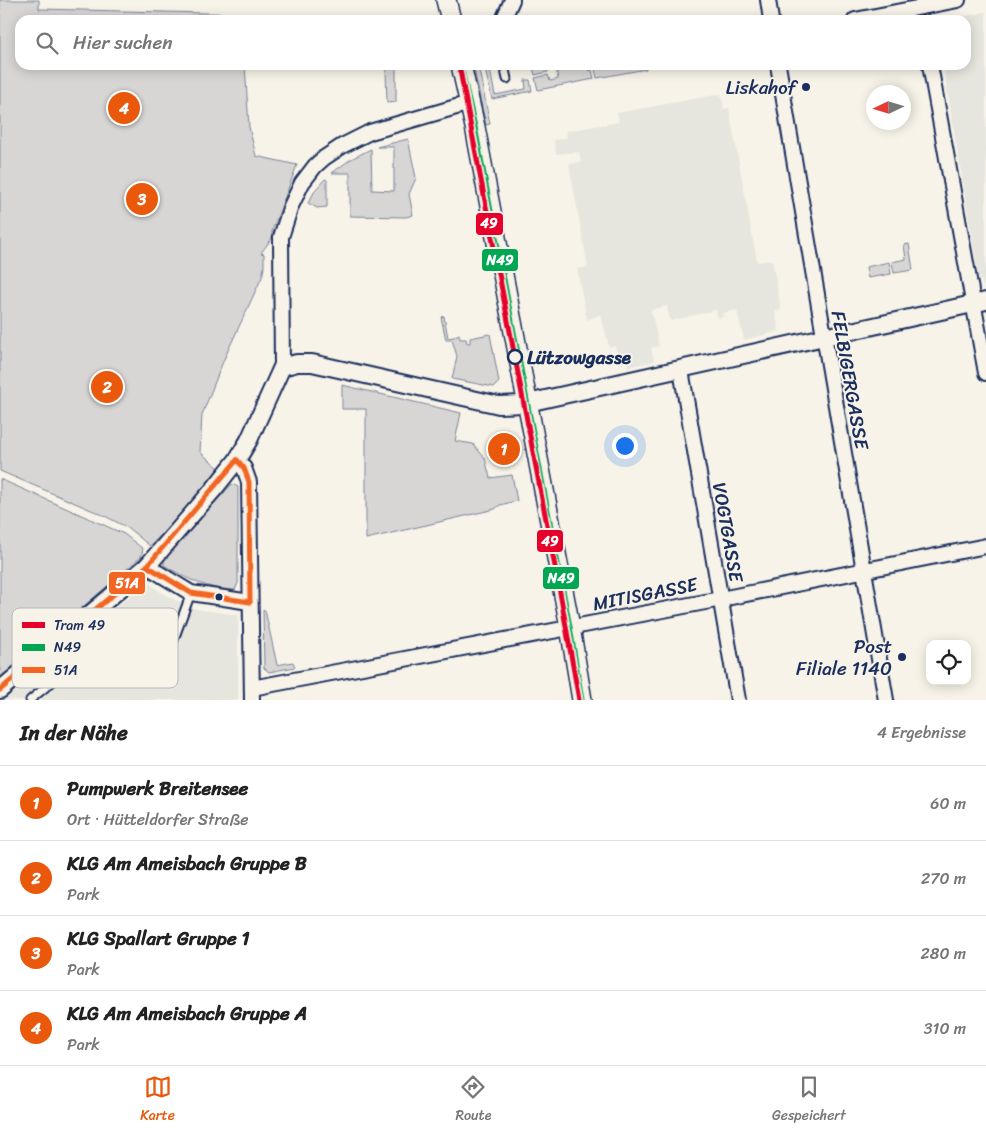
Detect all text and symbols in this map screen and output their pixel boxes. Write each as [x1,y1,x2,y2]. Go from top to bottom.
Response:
search box [15,15,971,70]
text: Hier suchen [73,26,173,59]
icon: search [33,29,61,57]
place label: Liskahof [726,71,799,104]
marker: Liskahof [800,81,812,93]
north arrow [866,85,911,130]
pin: 4 [108,89,140,127]
pin: 3 [126,180,158,218]
text: 49 [479,211,498,236]
line badge: 49 [475,212,504,236]
line badge: N49 [481,248,519,272]
text: N49 [485,248,514,273]
street label: FELBIGERGASSE [822,308,879,453]
place label: Lützowgasse [527,341,632,374]
marker: Lützowgasse [507,349,523,365]
pin: 2 [91,368,123,406]
pin: 1 [488,430,520,468]
your location [612,433,638,459]
street label: VOGTGASSE [703,480,753,586]
line badge: 49 [536,529,564,553]
text: 49 [540,529,559,554]
line badge: N49 [542,566,580,590]
text: N49 [546,566,575,591]
street label: MITISGASSE [590,567,702,620]
line badge: 51A [108,571,146,595]
text: 51A [115,571,139,596]
unlabelled marker [214,592,224,602]
legend [12,608,178,688]
text: Tram 49 [54,613,105,638]
place label: Post Filiale 1140 [796,630,892,685]
text: N49 [54,635,81,660]
map controls [926,640,971,685]
button: locate [926,640,971,685]
marker: Post Filiale 1140 [896,651,908,663]
text: 51A [54,658,78,683]
text: In der Nähe [20,714,128,752]
text: 4 Ergebnisse [877,718,966,747]
text: Pumpwerk Breitensee [67,772,248,805]
text: 1 [33,789,39,818]
text: 60 m [930,789,966,818]
text: Ort · Hütteldorfer Straße [67,805,248,834]
text: KLG Am Ameisbach Gruppe B [67,847,307,880]
text: 2 [31,864,41,893]
text: 270 m [921,864,966,893]
text: Park [67,880,100,909]
text: KLG Spallart Gruppe 1 [67,922,250,955]
text: 3 [32,939,40,968]
text: 280 m [921,939,966,968]
text: Park [67,955,100,984]
text: KLG Am Ameisbach Gruppe A [67,997,307,1030]
text: 4 [31,1014,41,1043]
text: 310 m [924,1014,966,1043]
text: Park [67,1030,100,1059]
tab: Karte [140,1073,175,1128]
tab: Route [455,1073,491,1128]
tab: Gespeichert [772,1073,846,1128]

